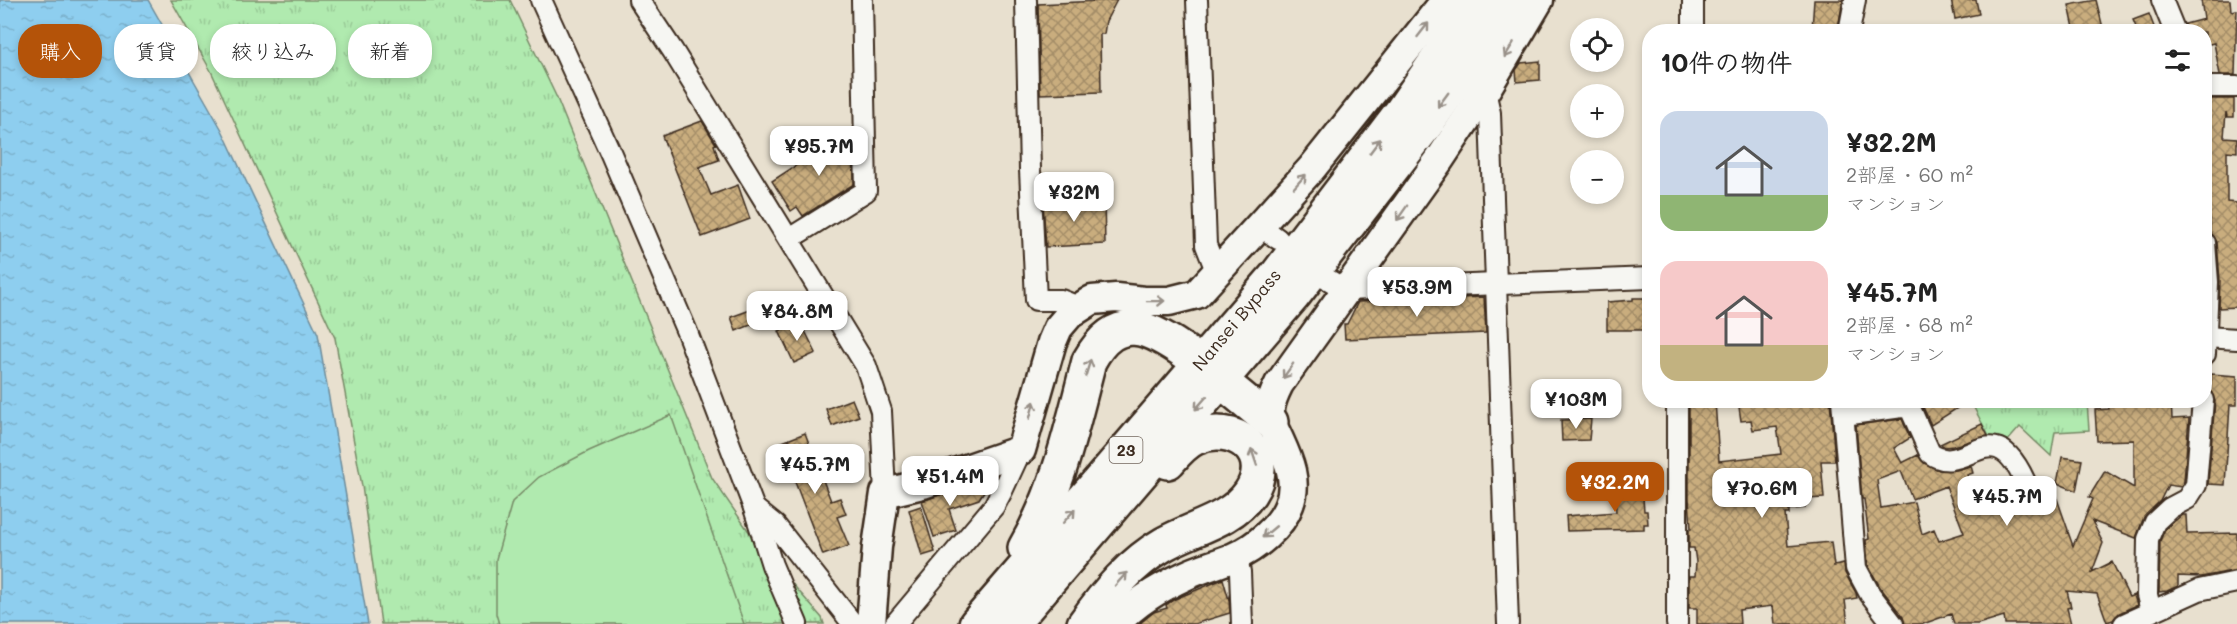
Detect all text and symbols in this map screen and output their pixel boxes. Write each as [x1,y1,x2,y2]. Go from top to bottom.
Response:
map controls [1570,18,1624,204]
button: locate [1570,18,1624,72]
one-way arrow [1417,22,1430,38]
chip: 購入 [18,24,102,78]
chip: 賃貸 [114,24,198,78]
chip: 絞り込み [210,24,336,78]
chip: 新着 [348,24,432,78]
one-way arrow [1503,41,1515,58]
icon: filters [2161,44,2194,77]
text: 10件の物件 [1660,45,1792,79]
button: + [1570,84,1624,138]
one-way arrow [1437,91,1449,107]
text: ¥32.2M [1846,125,1937,159]
pin: ¥95.7M [770,126,868,177]
text: ¥95.7M [784,132,854,158]
icon: home [1708,135,1780,207]
one-way arrow [1369,138,1381,154]
button: − [1570,150,1624,204]
text: 2部屋 · 60 m² [1846,161,1973,187]
pin: ¥32M [1038,172,1110,223]
one-way arrow [1293,174,1307,189]
text: ¥32M [1048,178,1100,204]
text: マンション [1846,190,1945,216]
one-way arrow [1396,205,1408,221]
street label: Nansei Bypass [1187,263,1286,375]
pin: ¥53.9M [1368,267,1466,318]
text: ¥53.9M [1381,273,1453,299]
text: ¥45.7M [1846,275,1938,309]
icon: home [1708,285,1780,357]
pin: ¥84.8M [748,291,846,342]
one-way arrow [1145,295,1165,307]
text: ¥84.8M [761,297,833,323]
text: 2部屋 · 68 m² [1846,311,1973,337]
text: マンション [1846,340,1945,366]
one-way arrow [1083,359,1094,378]
one-way arrow [1282,363,1294,379]
pin: ¥103M [1534,379,1618,430]
text: ¥103M [1545,385,1608,411]
one-way arrow [1194,395,1208,410]
one-way arrow [1026,401,1038,420]
road number: 23 [1110,437,1142,463]
pin: ¥45.7M [766,444,864,495]
one-way arrow [1247,448,1258,466]
text: ¥45.7M [780,450,850,476]
pin: ¥51.4M [901,456,999,507]
text: ¥51.4M [916,462,984,488]
pin: ¥32.2M [1566,462,1664,513]
text: ¥32.2M [1580,468,1650,494]
pin: ¥70.6M [1713,468,1811,519]
text: ¥70.6M [1726,474,1798,500]
pin: ¥45.7M [1958,476,2056,527]
text: ¥45.7M [1972,482,2042,508]
one-way arrow [1062,509,1076,524]
one-way arrow [1262,525,1277,539]
one-way arrow [1114,571,1128,586]

